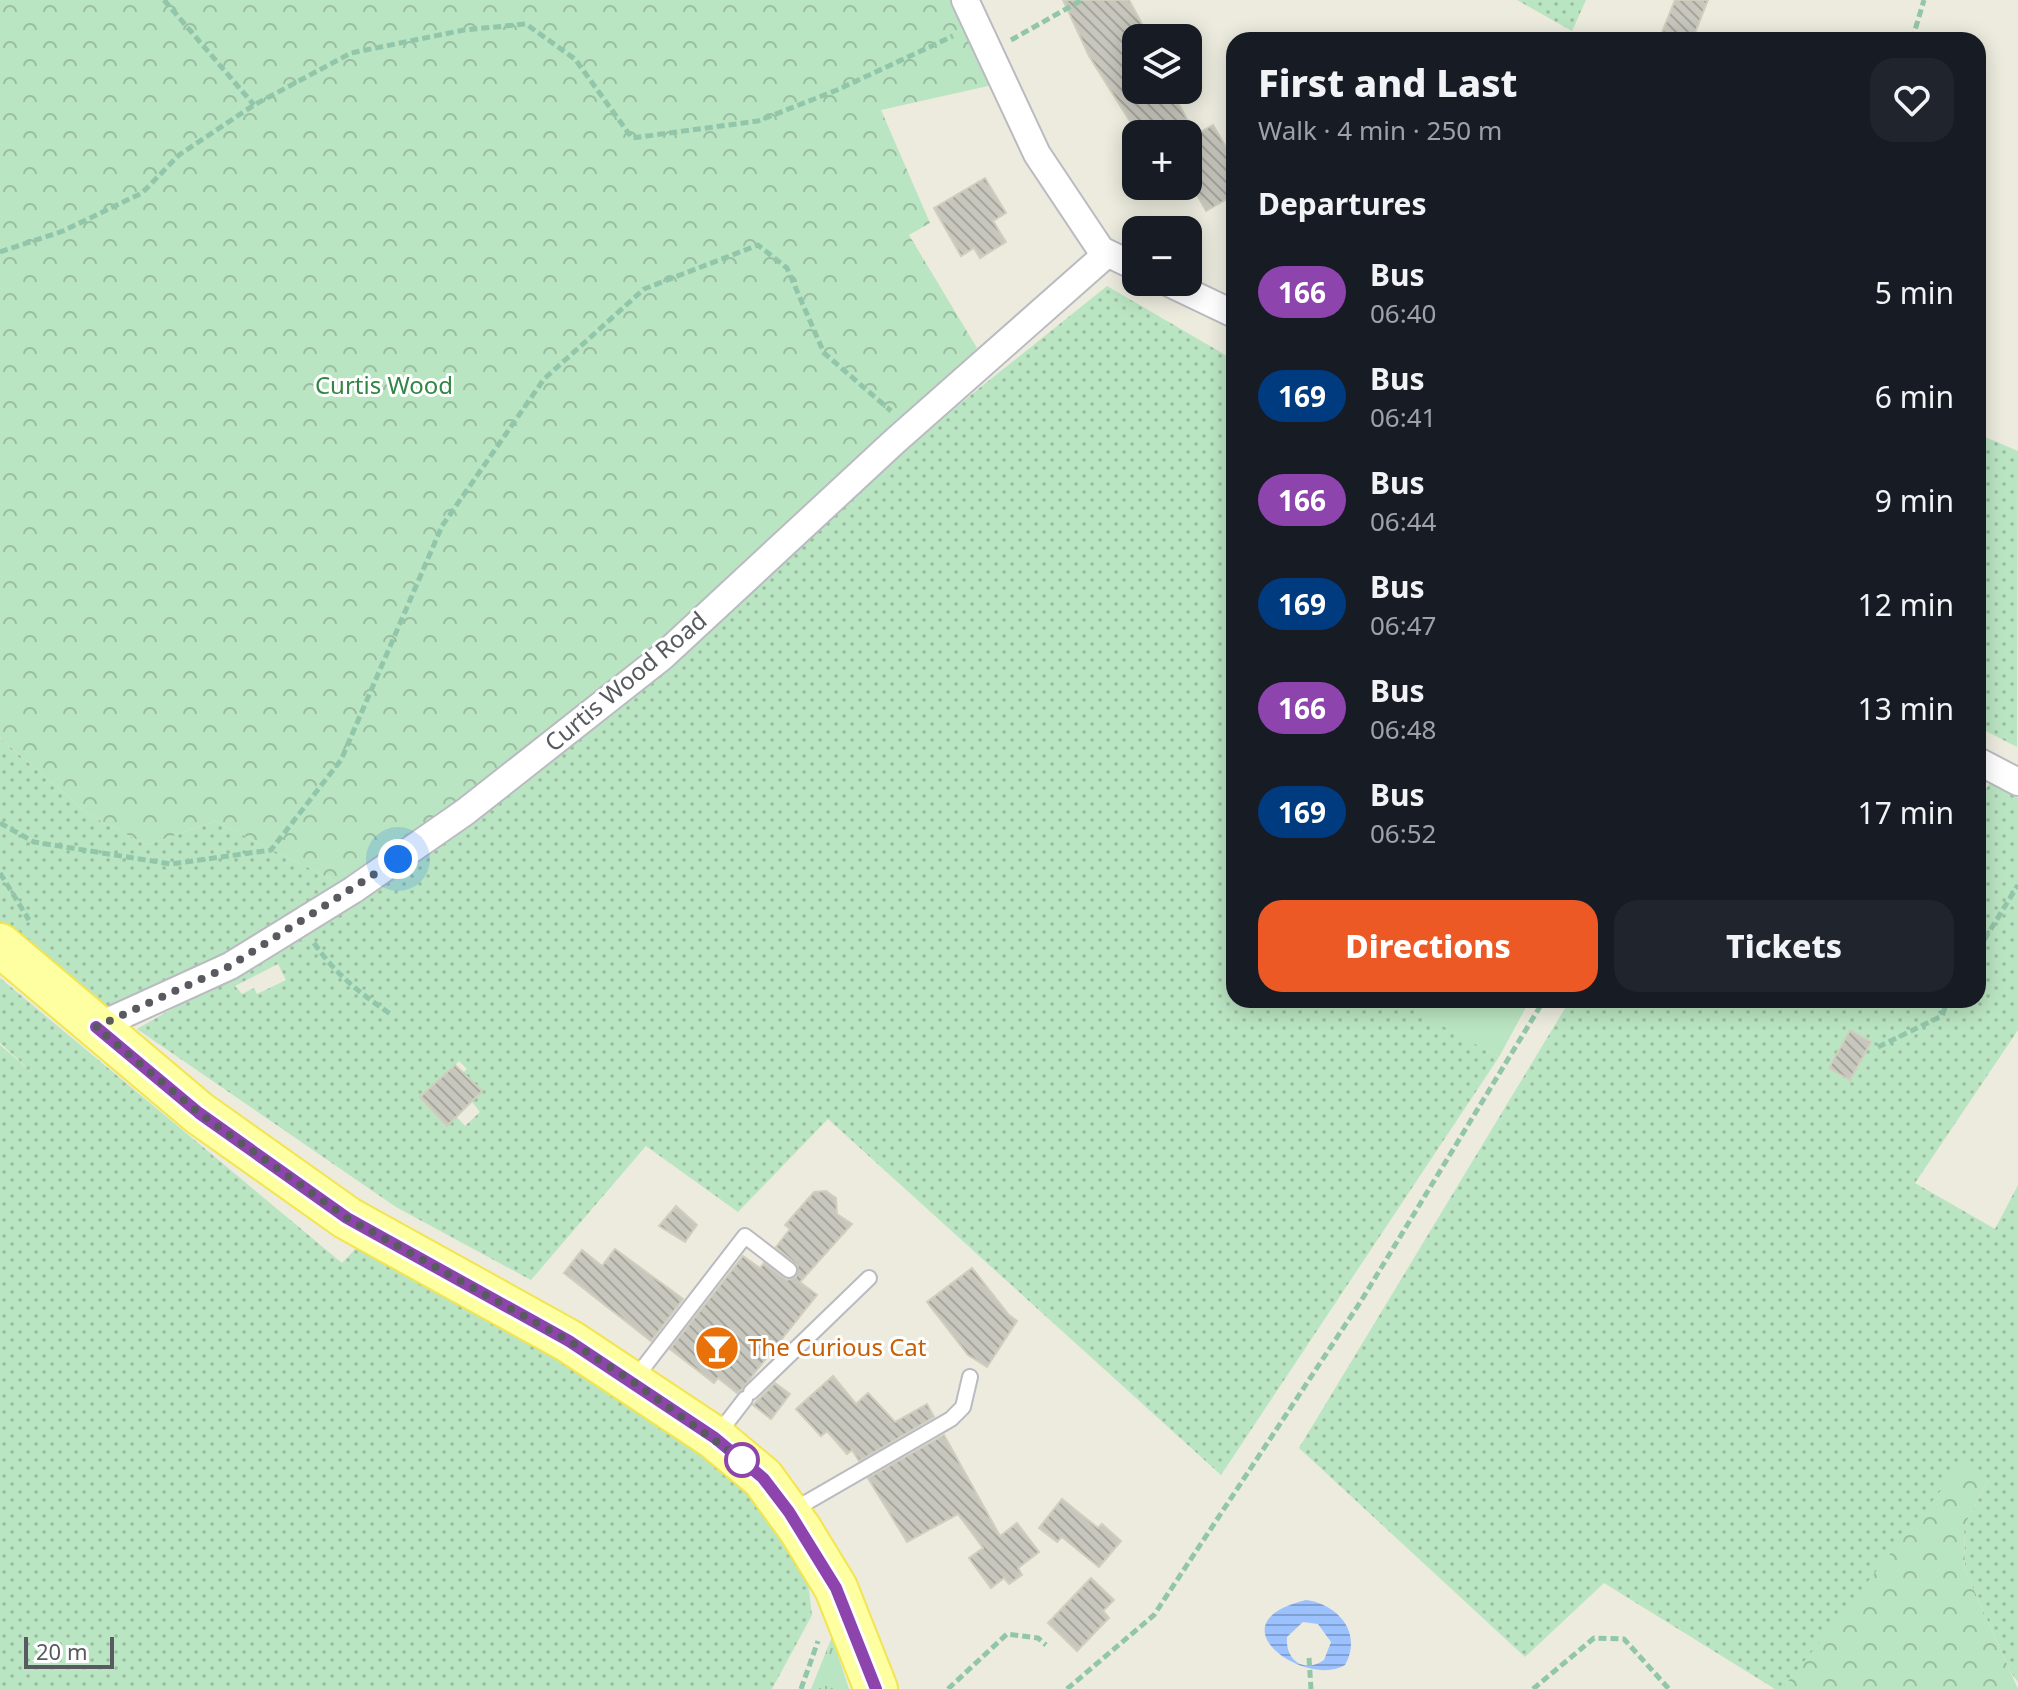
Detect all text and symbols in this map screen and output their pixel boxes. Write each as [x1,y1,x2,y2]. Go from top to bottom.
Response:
map controls [1122,24,1202,296]
button: layers [1122,24,1202,104]
text: First and Last [1258,56,1517,108]
button: heart [1870,58,1954,142]
text: Walk · 4 min · 250 m [1258,112,1502,148]
button: + [1122,120,1202,200]
text: Departures [1258,183,1427,224]
button: − [1122,216,1202,296]
text: Bus [1370,254,1425,295]
text: 5 min [1875,272,1954,313]
text: 166 [1278,273,1326,311]
text: 06:40 [1370,295,1436,331]
text: Bus [1370,358,1425,399]
park label: Curtis Wood [315,368,453,401]
text: 6 min [1875,376,1954,417]
text: 169 [1278,377,1326,415]
text: 06:41 [1370,399,1436,435]
text: Bus [1370,462,1425,503]
text: 9 min [1875,480,1954,521]
text: 166 [1278,481,1326,519]
text: 06:44 [1370,503,1436,539]
text: Bus [1370,566,1425,607]
text: 12 min [1858,584,1954,625]
text: 169 [1278,585,1326,623]
street label: Curtis Wood Road [537,603,713,758]
text: 06:47 [1370,607,1436,643]
text: Bus [1370,670,1425,711]
text: 13 min [1858,688,1954,729]
text: 166 [1278,689,1326,727]
text: 06:48 [1370,711,1436,747]
text: Bus [1370,774,1425,815]
text: 17 min [1858,792,1954,833]
text: 169 [1278,793,1326,831]
text: 06:52 [1370,815,1436,851]
your location [378,839,418,879]
button: Directions [1258,900,1598,992]
button: Tickets [1614,900,1954,992]
bar icon: The Curious Cat [693,1324,741,1372]
place label: The Curious Cat [748,1330,927,1363]
unlabelled marker [725,1443,759,1477]
scale bar [24,1633,114,1669]
text: 20 m [36,1636,87,1666]

